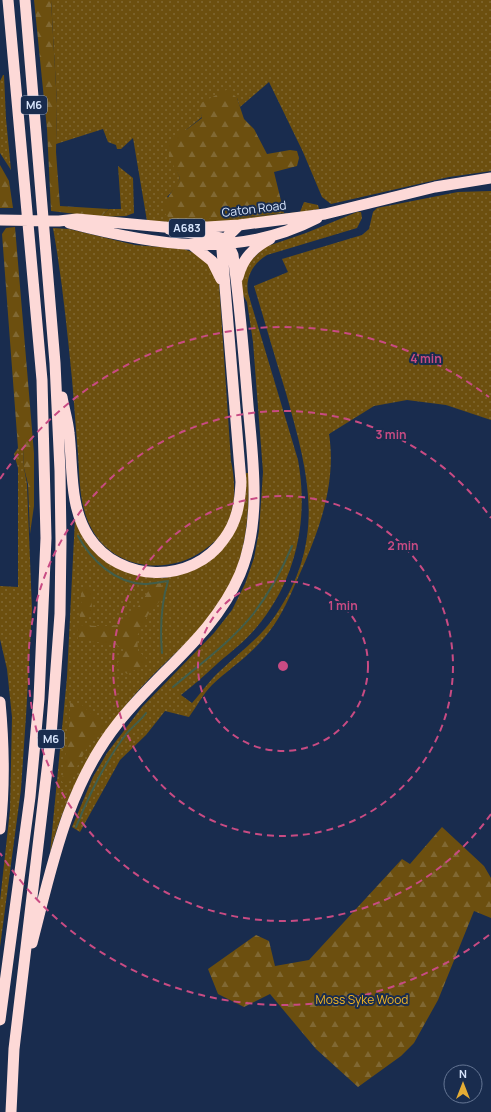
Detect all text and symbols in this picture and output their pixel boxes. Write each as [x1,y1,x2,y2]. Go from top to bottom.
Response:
road number: M6 [21,96,47,114]
street label: Caton Road [221,196,287,221]
road number: A683 [169,219,205,237]
text: 4 min [410,350,442,367]
text: 3 min [375,426,407,443]
text: 2 min [387,537,419,554]
text: 1 min [328,597,358,614]
centre of rings [276,659,290,673]
road number: M6 [38,730,64,748]
park label: Moss Syke Wood [316,991,408,1008]
north arrow [443,1064,483,1104]
text: N [459,1066,467,1081]

